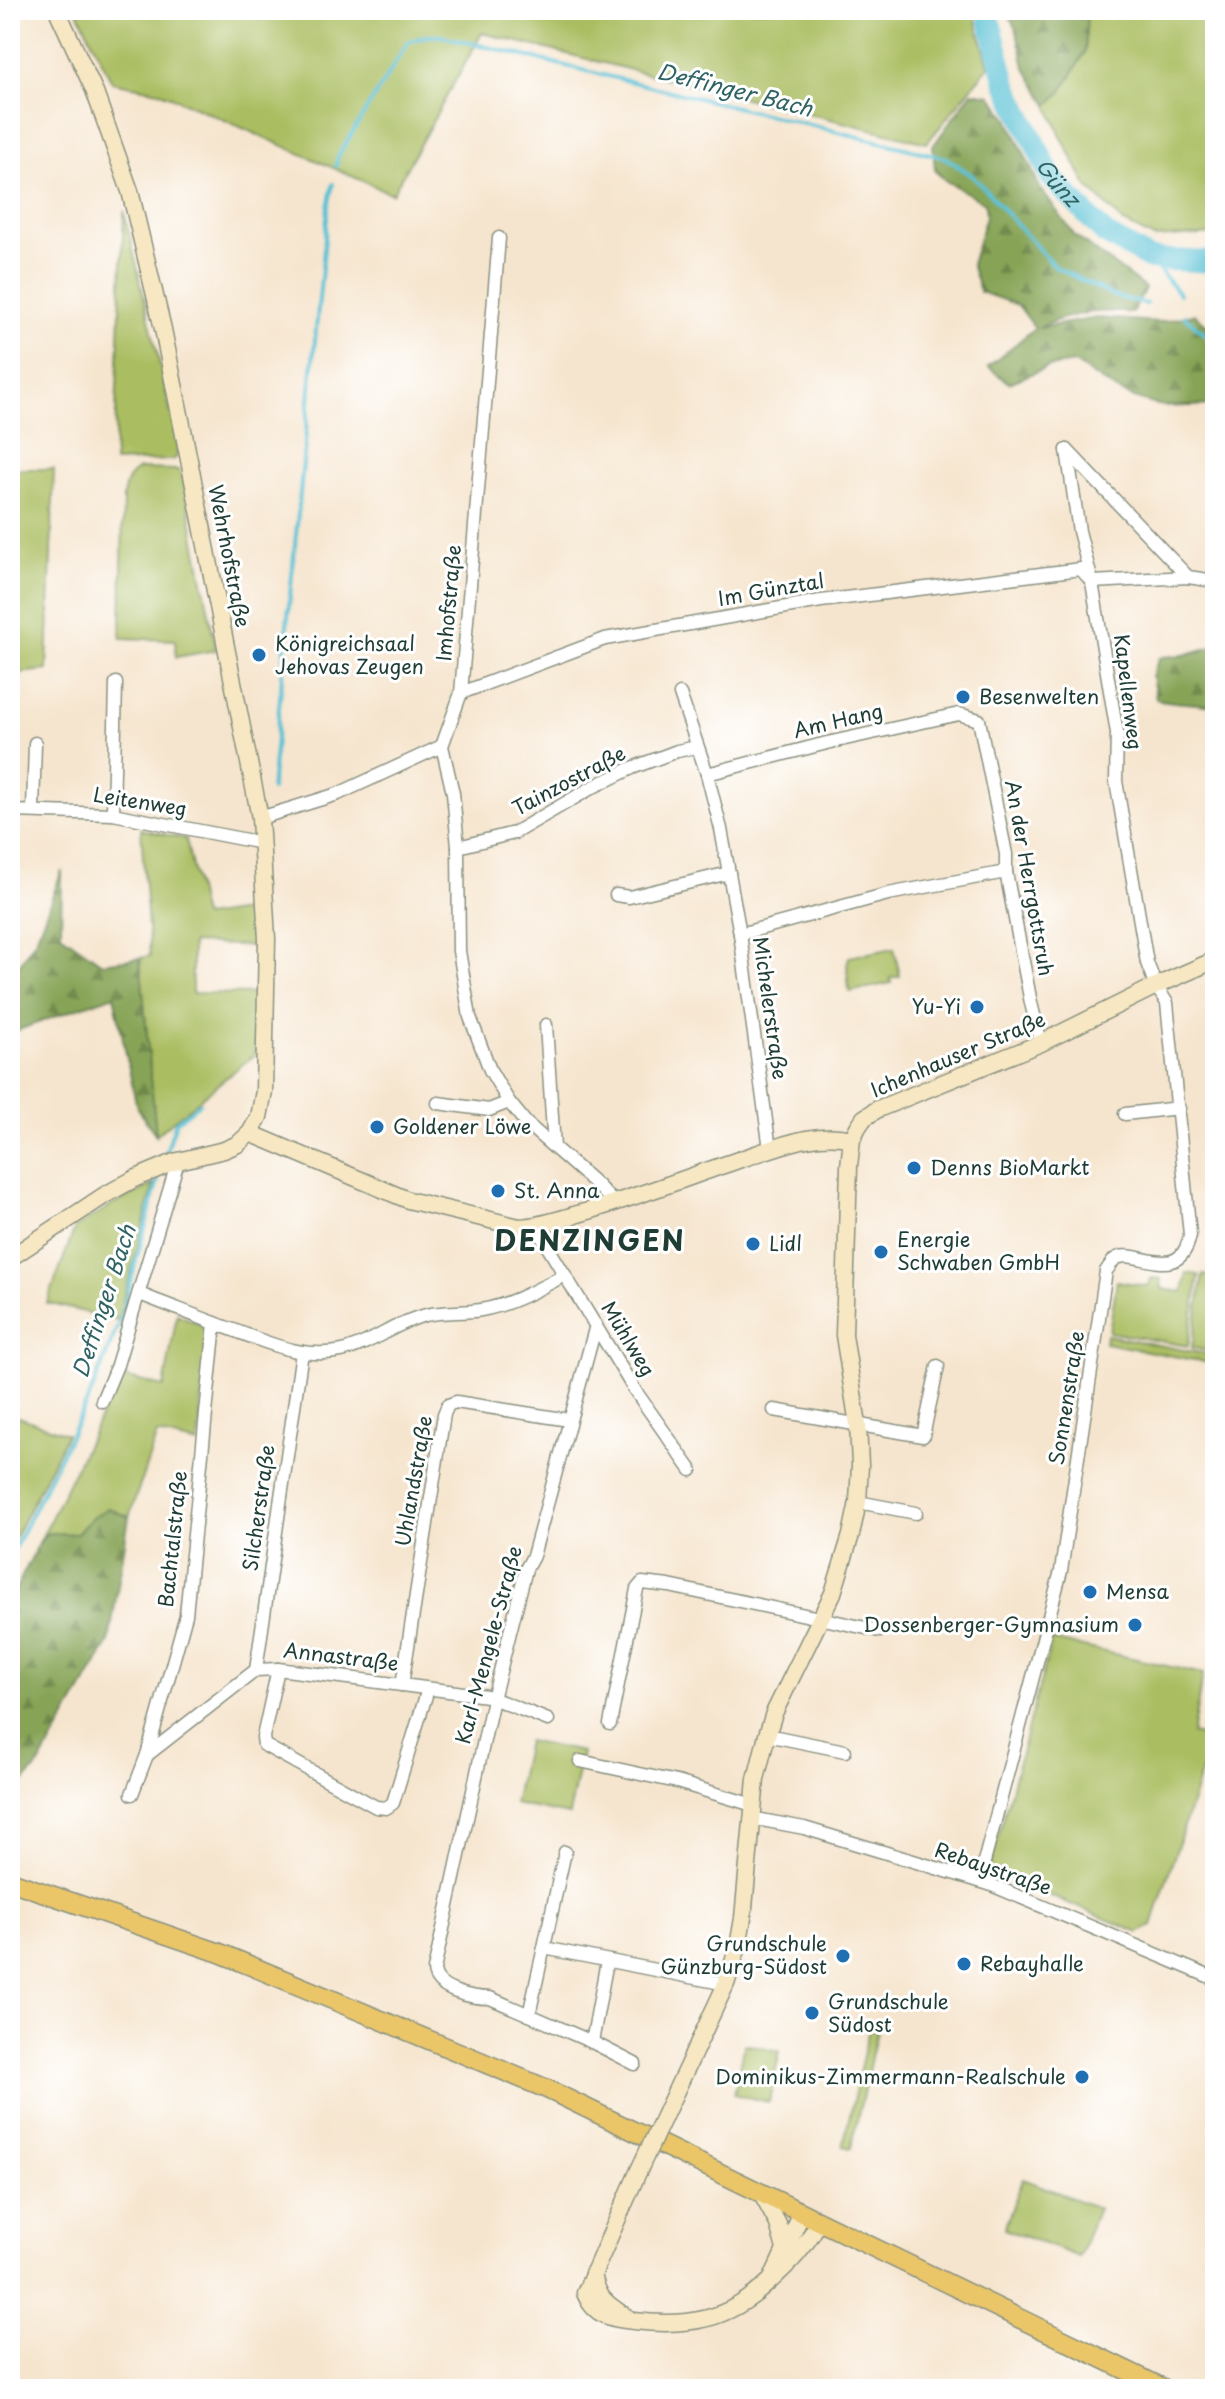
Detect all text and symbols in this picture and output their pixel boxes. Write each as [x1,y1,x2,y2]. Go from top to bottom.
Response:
water label: Deffinger Bach [654,53,817,124]
water label: Günz [1029,152,1090,215]
street label: Wehrhofstraße [201,482,259,630]
street label: Imhofstraße [428,543,468,662]
street label: Im Günztal [715,565,826,613]
place label: Königreichsaal Jehovas Zeugen [275,628,424,681]
street label: Kapellenweg [1107,632,1151,751]
marker: Königreichsaal Jehovas Zeugen [250,646,268,664]
place label: Besenwelten [979,681,1099,711]
marker: Besenwelten [954,688,972,706]
street label: Am Hang [790,695,885,745]
street label: Tainzostraße [506,738,631,823]
street label: An der Herrgottsruh [998,778,1062,978]
street label: Leitenweg [91,779,189,823]
street label: Michelerstraße [746,934,796,1081]
place label: Yu-Yi [911,991,961,1021]
marker: Yu-Yi [968,998,986,1016]
street label: Ichenhauser Straße [865,1004,1050,1105]
place label: Goldener Löwe [393,1111,531,1141]
marker: Goldener Löwe [368,1118,386,1136]
place label: Denns BioMarkt [930,1152,1089,1182]
marker: Denns BioMarkt [905,1159,923,1177]
place label: St. Anna [514,1175,600,1205]
marker: St. Anna [489,1182,507,1200]
district label: DENZINGEN [494,1218,686,1261]
water label: Deffinger Bach [62,1219,143,1381]
place label: Energie Schwaben GmbH [897,1224,1060,1277]
place label: Lidl [769,1228,802,1258]
marker: Lidl [744,1235,762,1253]
marker: Energie Schwaben GmbH [872,1243,890,1261]
street label: Mühlweg [595,1295,663,1382]
street label: Sonnenstraße [1041,1329,1091,1467]
street label: Uhlandstraße [387,1413,439,1549]
street label: Silcherstraße [234,1443,282,1573]
street label: Bachtalstraße [150,1469,194,1609]
street label: Karl-Mengele-Straße [447,1542,529,1747]
place label: Mensa [1106,1576,1169,1606]
marker: Mensa [1081,1583,1099,1601]
place label: Dossenberger-Gymnasium [863,1609,1119,1639]
marker: Dossenberger-Gymnasium [1126,1616,1144,1634]
street label: Annastraße [282,1634,400,1678]
street label: Rebaystraße [931,1834,1056,1902]
place label: Grundschule Günzburg-Südost [661,1928,827,1981]
marker: Grundschule Günzburg-Südost [834,1947,852,1965]
place label: Rebayhalle [980,1948,1084,1978]
marker: Rebayhalle [955,1955,973,1973]
place label: Grundschule Südost [828,1986,949,2039]
marker: Grundschule Südost [803,2004,821,2022]
place label: Dominikus-Zimmermann-Realschule [715,2061,1066,2091]
marker: Dominikus-Zimmermann-Realschule [1073,2068,1091,2086]

